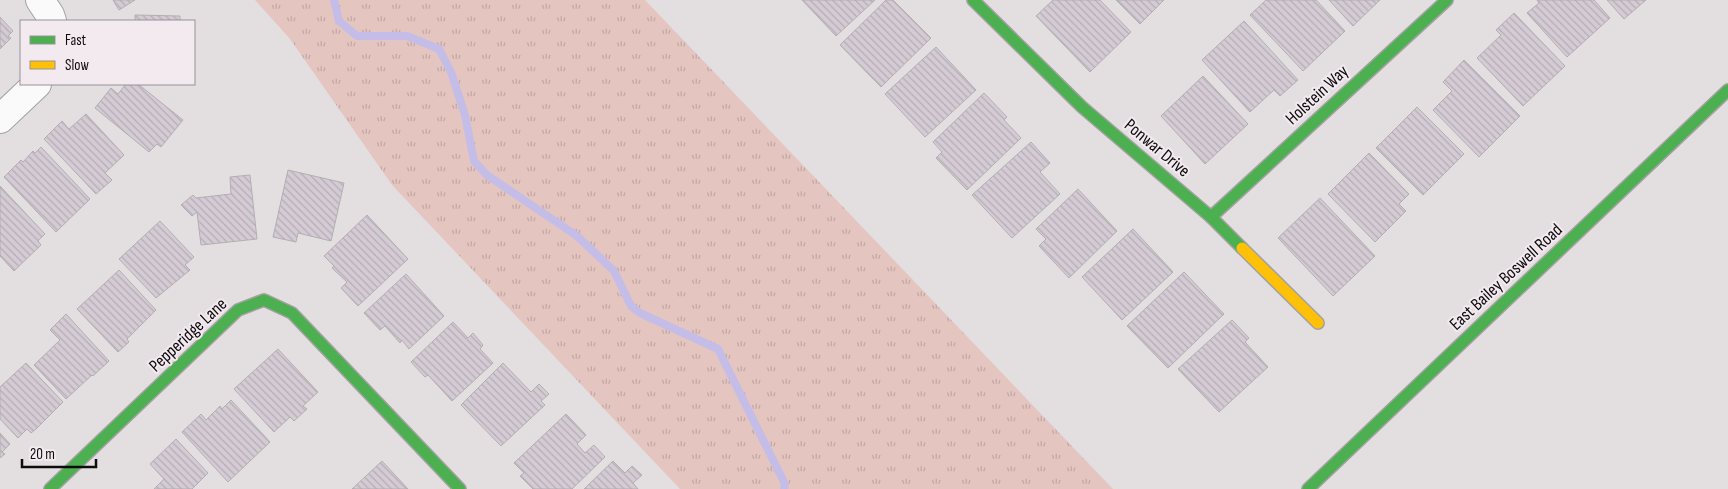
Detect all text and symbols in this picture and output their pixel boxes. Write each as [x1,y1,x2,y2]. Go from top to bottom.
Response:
legend [20,20,195,85]
text: Fast [65,31,87,50]
text: Slow [65,56,89,75]
street label: Holstein Way [1281,61,1353,129]
street label: Ponwar Drive [1120,115,1194,181]
street label: East Bailey Boswell Road [1445,219,1567,335]
street label: Pepperidge Lane [145,294,231,376]
scale bar [22,436,96,468]
text: 20 m [30,445,55,464]

